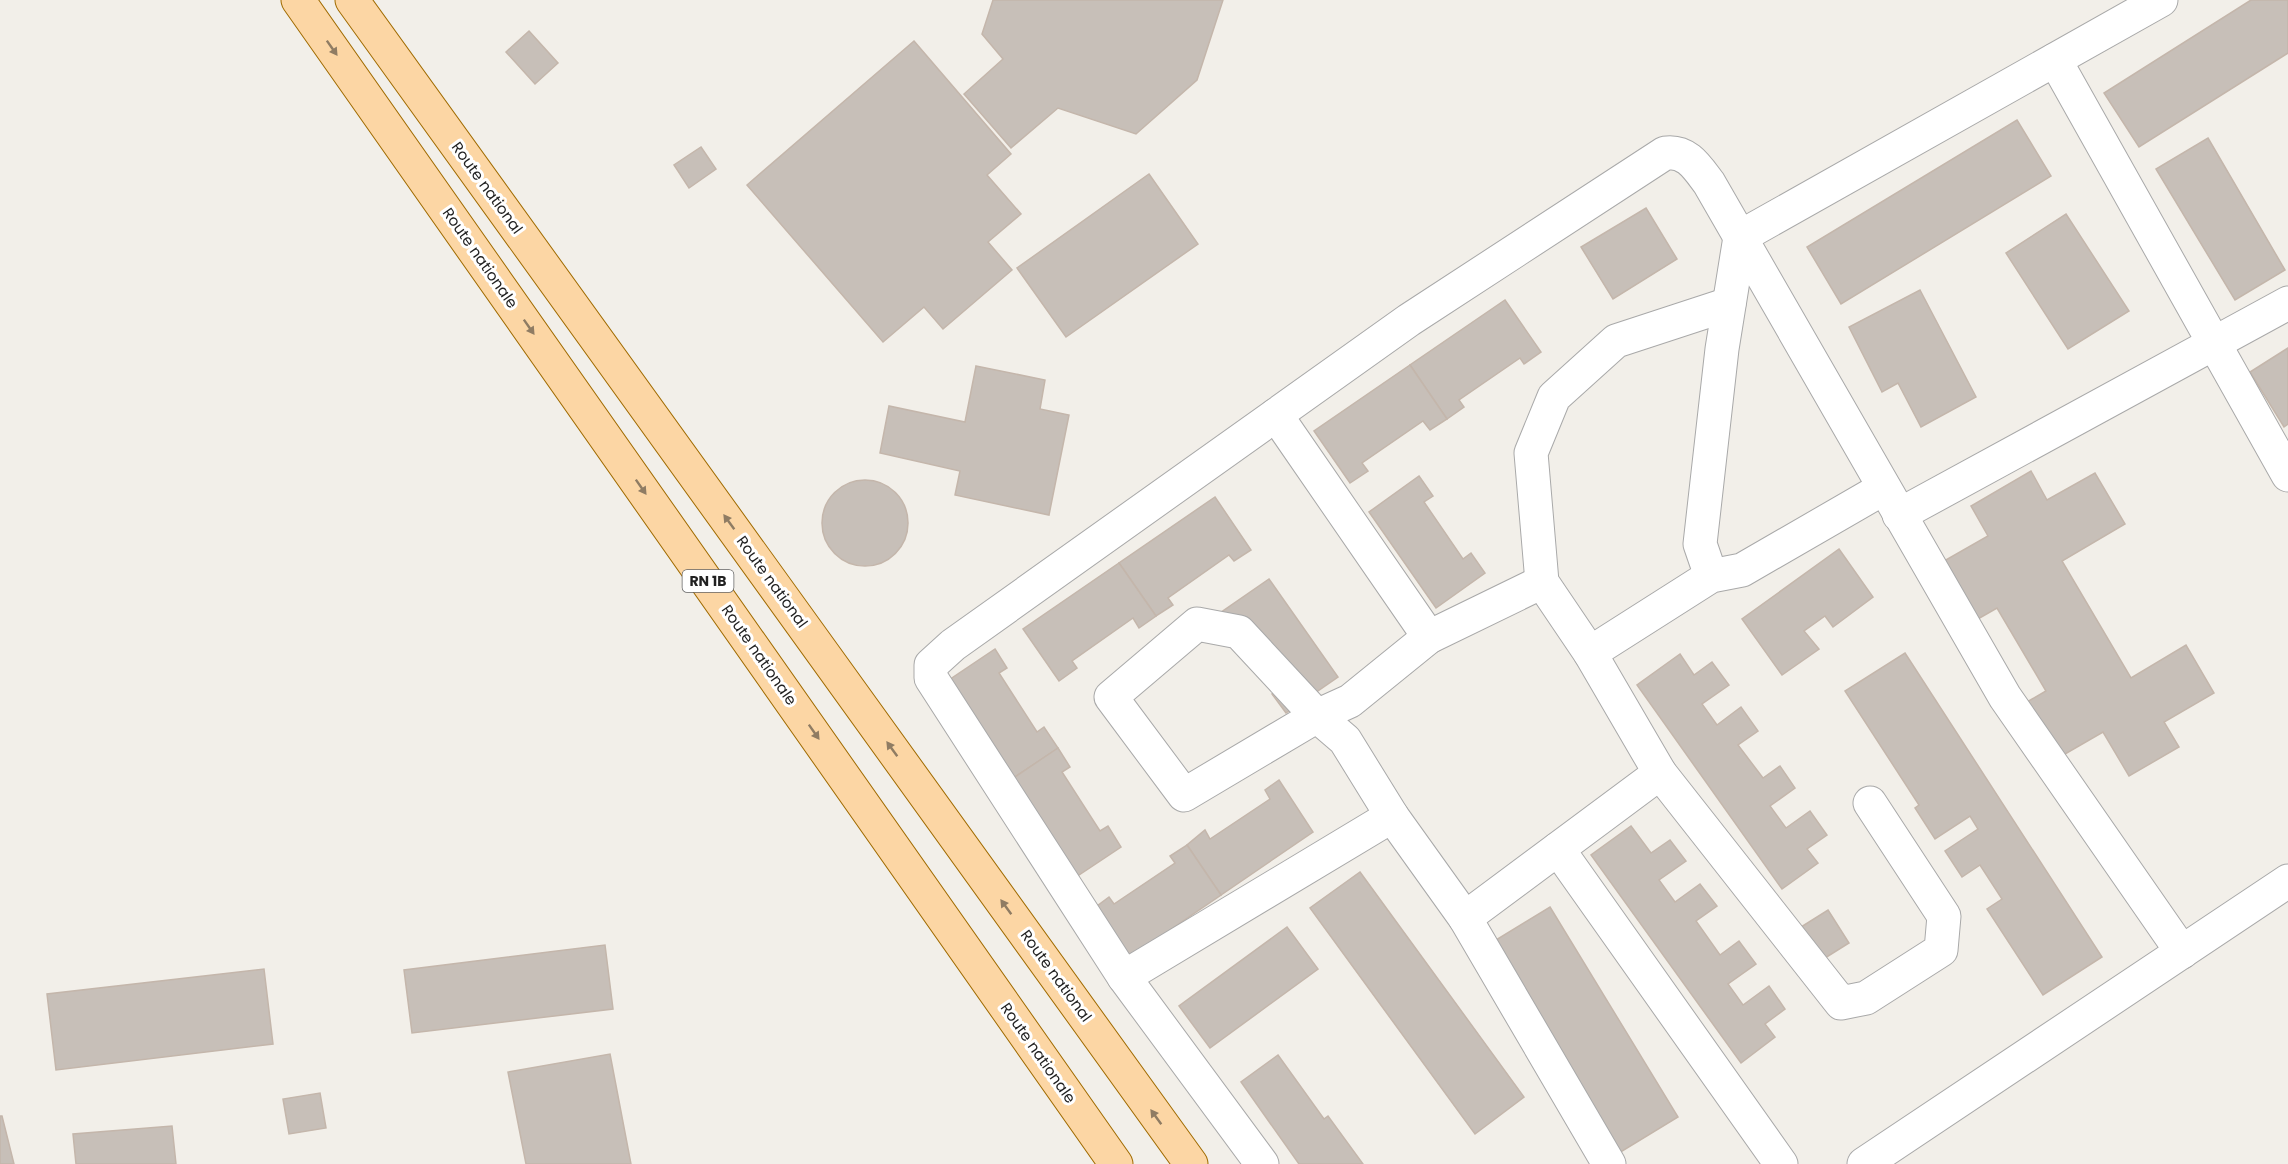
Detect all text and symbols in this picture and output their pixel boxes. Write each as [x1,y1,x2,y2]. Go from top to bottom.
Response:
one-way arrow [326,39,338,55]
street label: Route national [447,137,528,238]
street label: Route nationale [438,203,523,312]
one-way arrow [523,319,535,335]
one-way arrow [635,478,647,494]
one-way arrow [723,515,735,531]
street label: Route national [732,531,813,632]
road number: RN 1B [682,570,734,592]
street label: Route nationale [717,600,802,709]
one-way arrow [807,725,819,740]
one-way arrow [886,741,898,757]
one-way arrow [1000,900,1012,916]
street label: Route national [1016,925,1097,1026]
street label: Route nationale [996,998,1081,1107]
one-way arrow [1151,1109,1163,1124]

